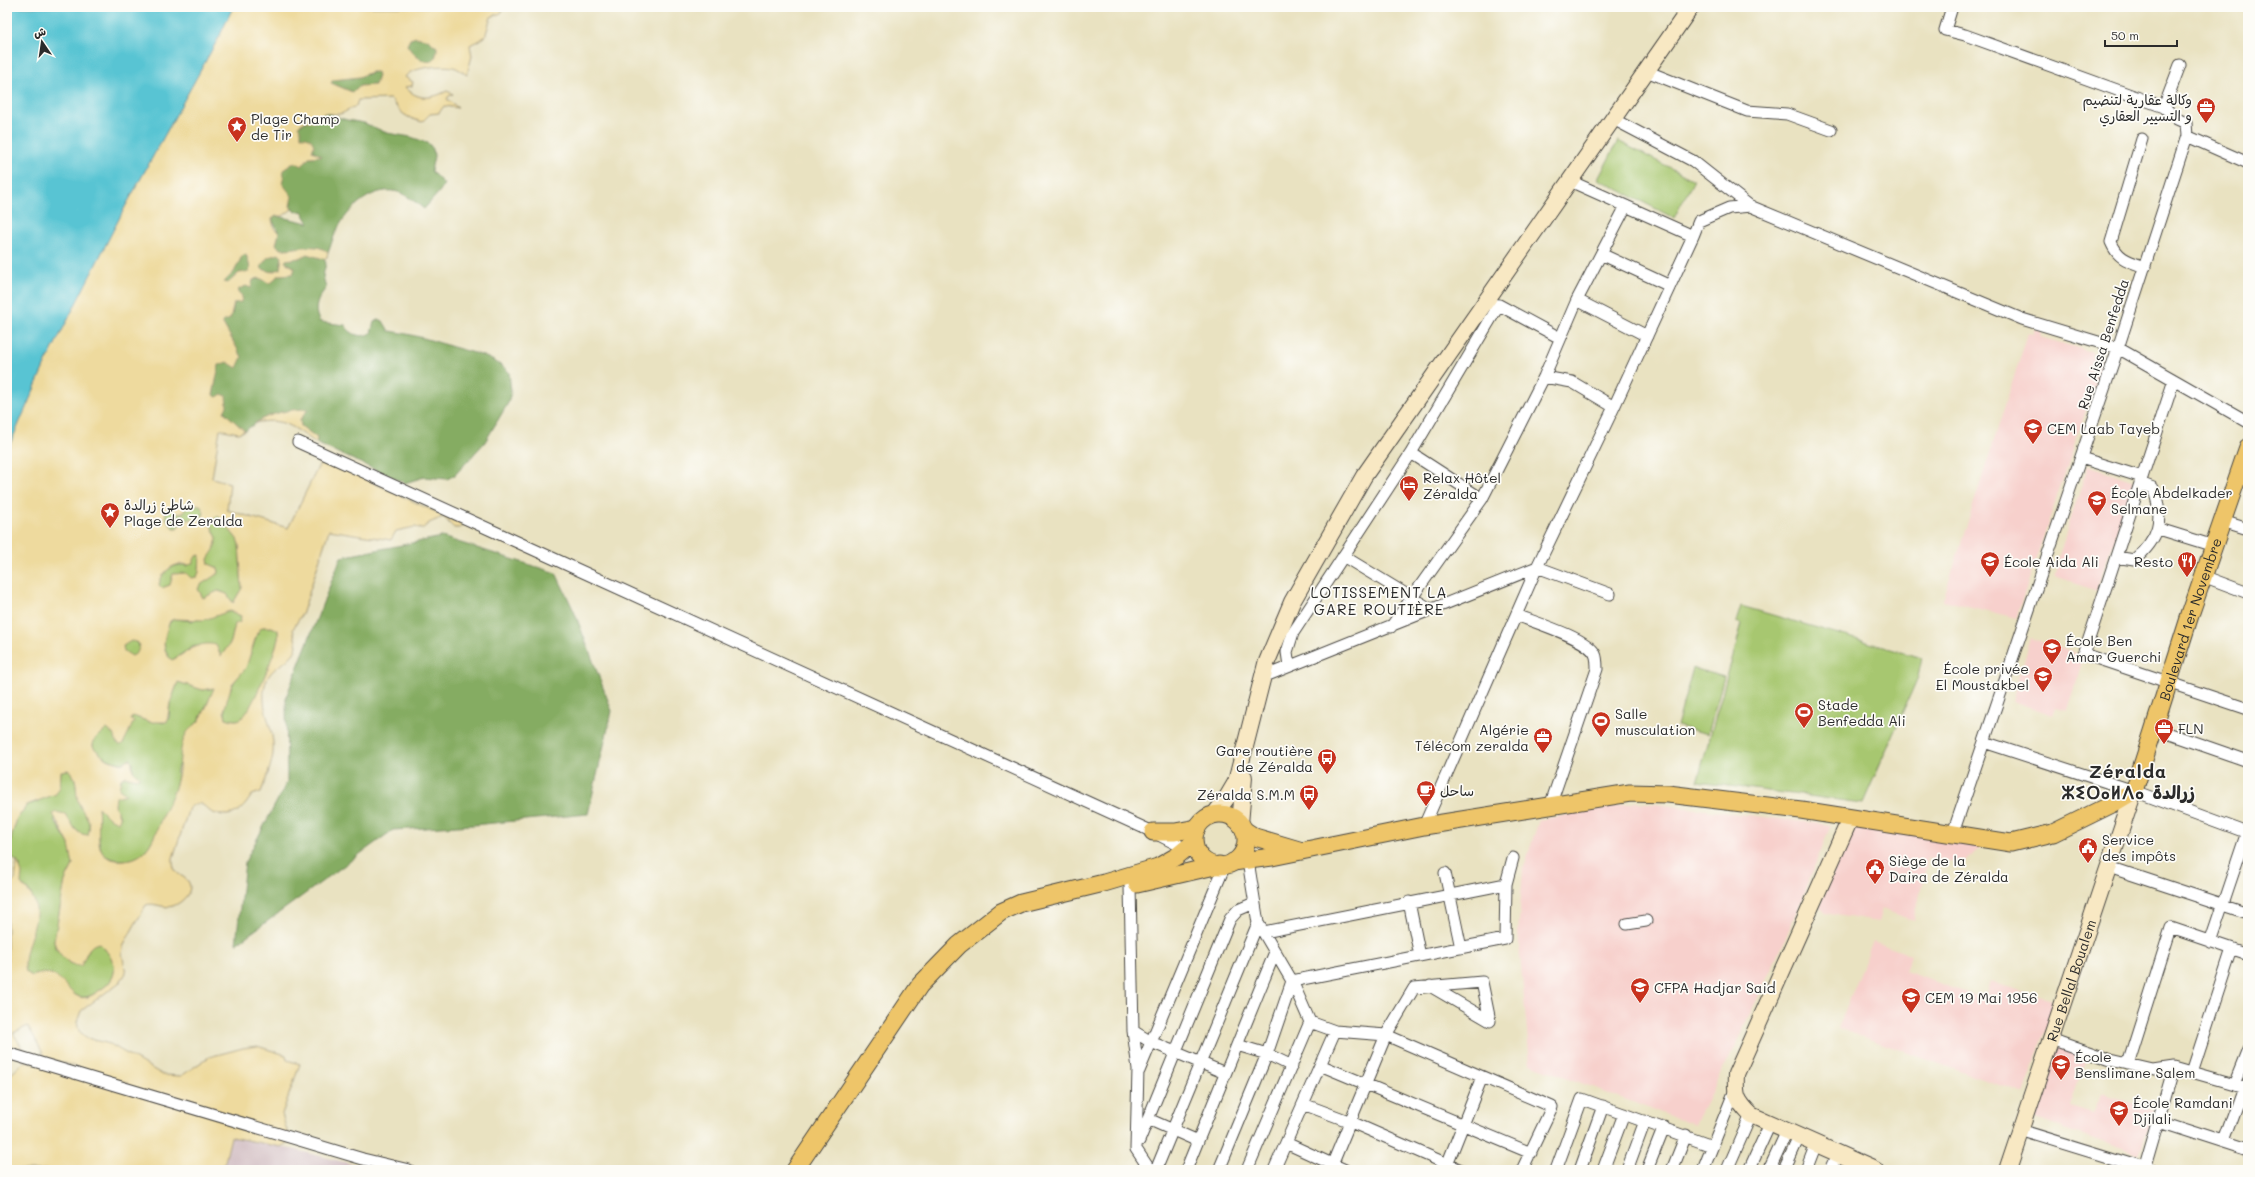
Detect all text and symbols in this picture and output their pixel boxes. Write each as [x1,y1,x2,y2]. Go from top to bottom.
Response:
north arrow [22,22,62,62]
scale bar [2105,22,2177,48]
text: ش [32,23,47,40]
text: 50 m [2111,27,2139,43]
place label: وكالة عقارية لتنضيم و التسيير العقاري [2083,90,2192,127]
office icon: وكالة عقارية لتنضيم و التسيير العقاري [2195,96,2217,124]
place label: Plage Champ de Tir [251,109,339,144]
place icon: Plage Champ de Tir [226,115,248,143]
street label: Rue Aissa Benfedda [2073,276,2133,412]
school or university icon: CEM Laab Tayeb [2022,417,2044,445]
place label: CEM Laab Tayeb [2047,419,2160,438]
place label: Relax Hôtel Zéralda [1423,468,1501,503]
hotel icon: Relax Hôtel Zéralda [1398,474,1420,502]
place label: École Abdelkader Selmane [2111,483,2233,518]
school or university icon: École Abdelkader Selmane [2086,489,2108,517]
place label: شاطئ زرالدة Plage de Zeralda [124,495,243,530]
place icon: شاطئ زرالدة Plage de Zeralda [99,501,121,529]
street label: Boulevard 1er Novembre [2154,535,2226,703]
school or university icon: École Aida Ali [1979,550,2001,578]
restaurant icon: Resto [2176,550,2198,578]
place label: École Aida Ali [2004,552,2099,571]
place label: Resto [2134,552,2173,571]
district label: LOTISSEMENT LA GARE ROUTIÈRE [1310,582,1448,619]
place label: École Ben Amar Guerchi [2066,631,2161,666]
school or university icon: École Ben Amar Guerchi [2041,637,2063,665]
place label: École privée El Moustakbel [1936,659,2029,694]
school or university icon: École privée El Moustakbel [2032,665,2054,693]
place label: Stade Benfedda Ali [1818,695,1906,730]
sports icon: Stade Benfedda Ali [1793,701,1815,729]
place label: Salle musculation [1615,704,1695,739]
sports icon: Salle musculation [1590,710,1612,738]
office icon: FLN [2153,717,2175,745]
place label: FLN [2178,719,2204,738]
place label: Algérie Télécom zeralda [1415,720,1529,755]
office icon: Algérie Télécom zeralda [1532,726,1554,754]
place label: Gare routière de Zéralda [1216,741,1313,776]
bus stop icon: Gare routière de Zéralda [1316,747,1338,775]
district label: Zéralda ⵣⵉⵔⴰⵍⴷⴰ زرالدة [2061,759,2195,804]
cafe icon: ساحل [1415,779,1437,807]
place label: ساحل [1440,781,1474,800]
bus stop icon: Zéralda S.M.M [1298,783,1320,811]
place label: Zéralda S.M.M [1197,785,1295,804]
place label: Service des impôts [2102,830,2176,865]
public building icon: Service des impôts [2077,836,2099,864]
place label: Siège de la Daira de Zéralda [1889,851,2009,886]
public building icon: Siège de la Daira de Zéralda [1864,857,1886,885]
street label: Rue Bellal Boualem [2041,917,2100,1044]
school or university icon: CFPA Hadjar Said [1629,976,1651,1004]
place label: CFPA Hadjar Said [1654,978,1776,997]
school or university icon: CEM 19 Mai 1956 [1900,986,1922,1014]
place label: CEM 19 Mai 1956 [1925,988,2037,1007]
place label: École Benslimane Salem [2075,1047,2195,1082]
school or university icon: École Benslimane Salem [2050,1053,2072,1081]
place label: École Ramdani Djilali [2133,1093,2233,1128]
school or university icon: École Ramdani Djilali [2108,1099,2130,1127]

